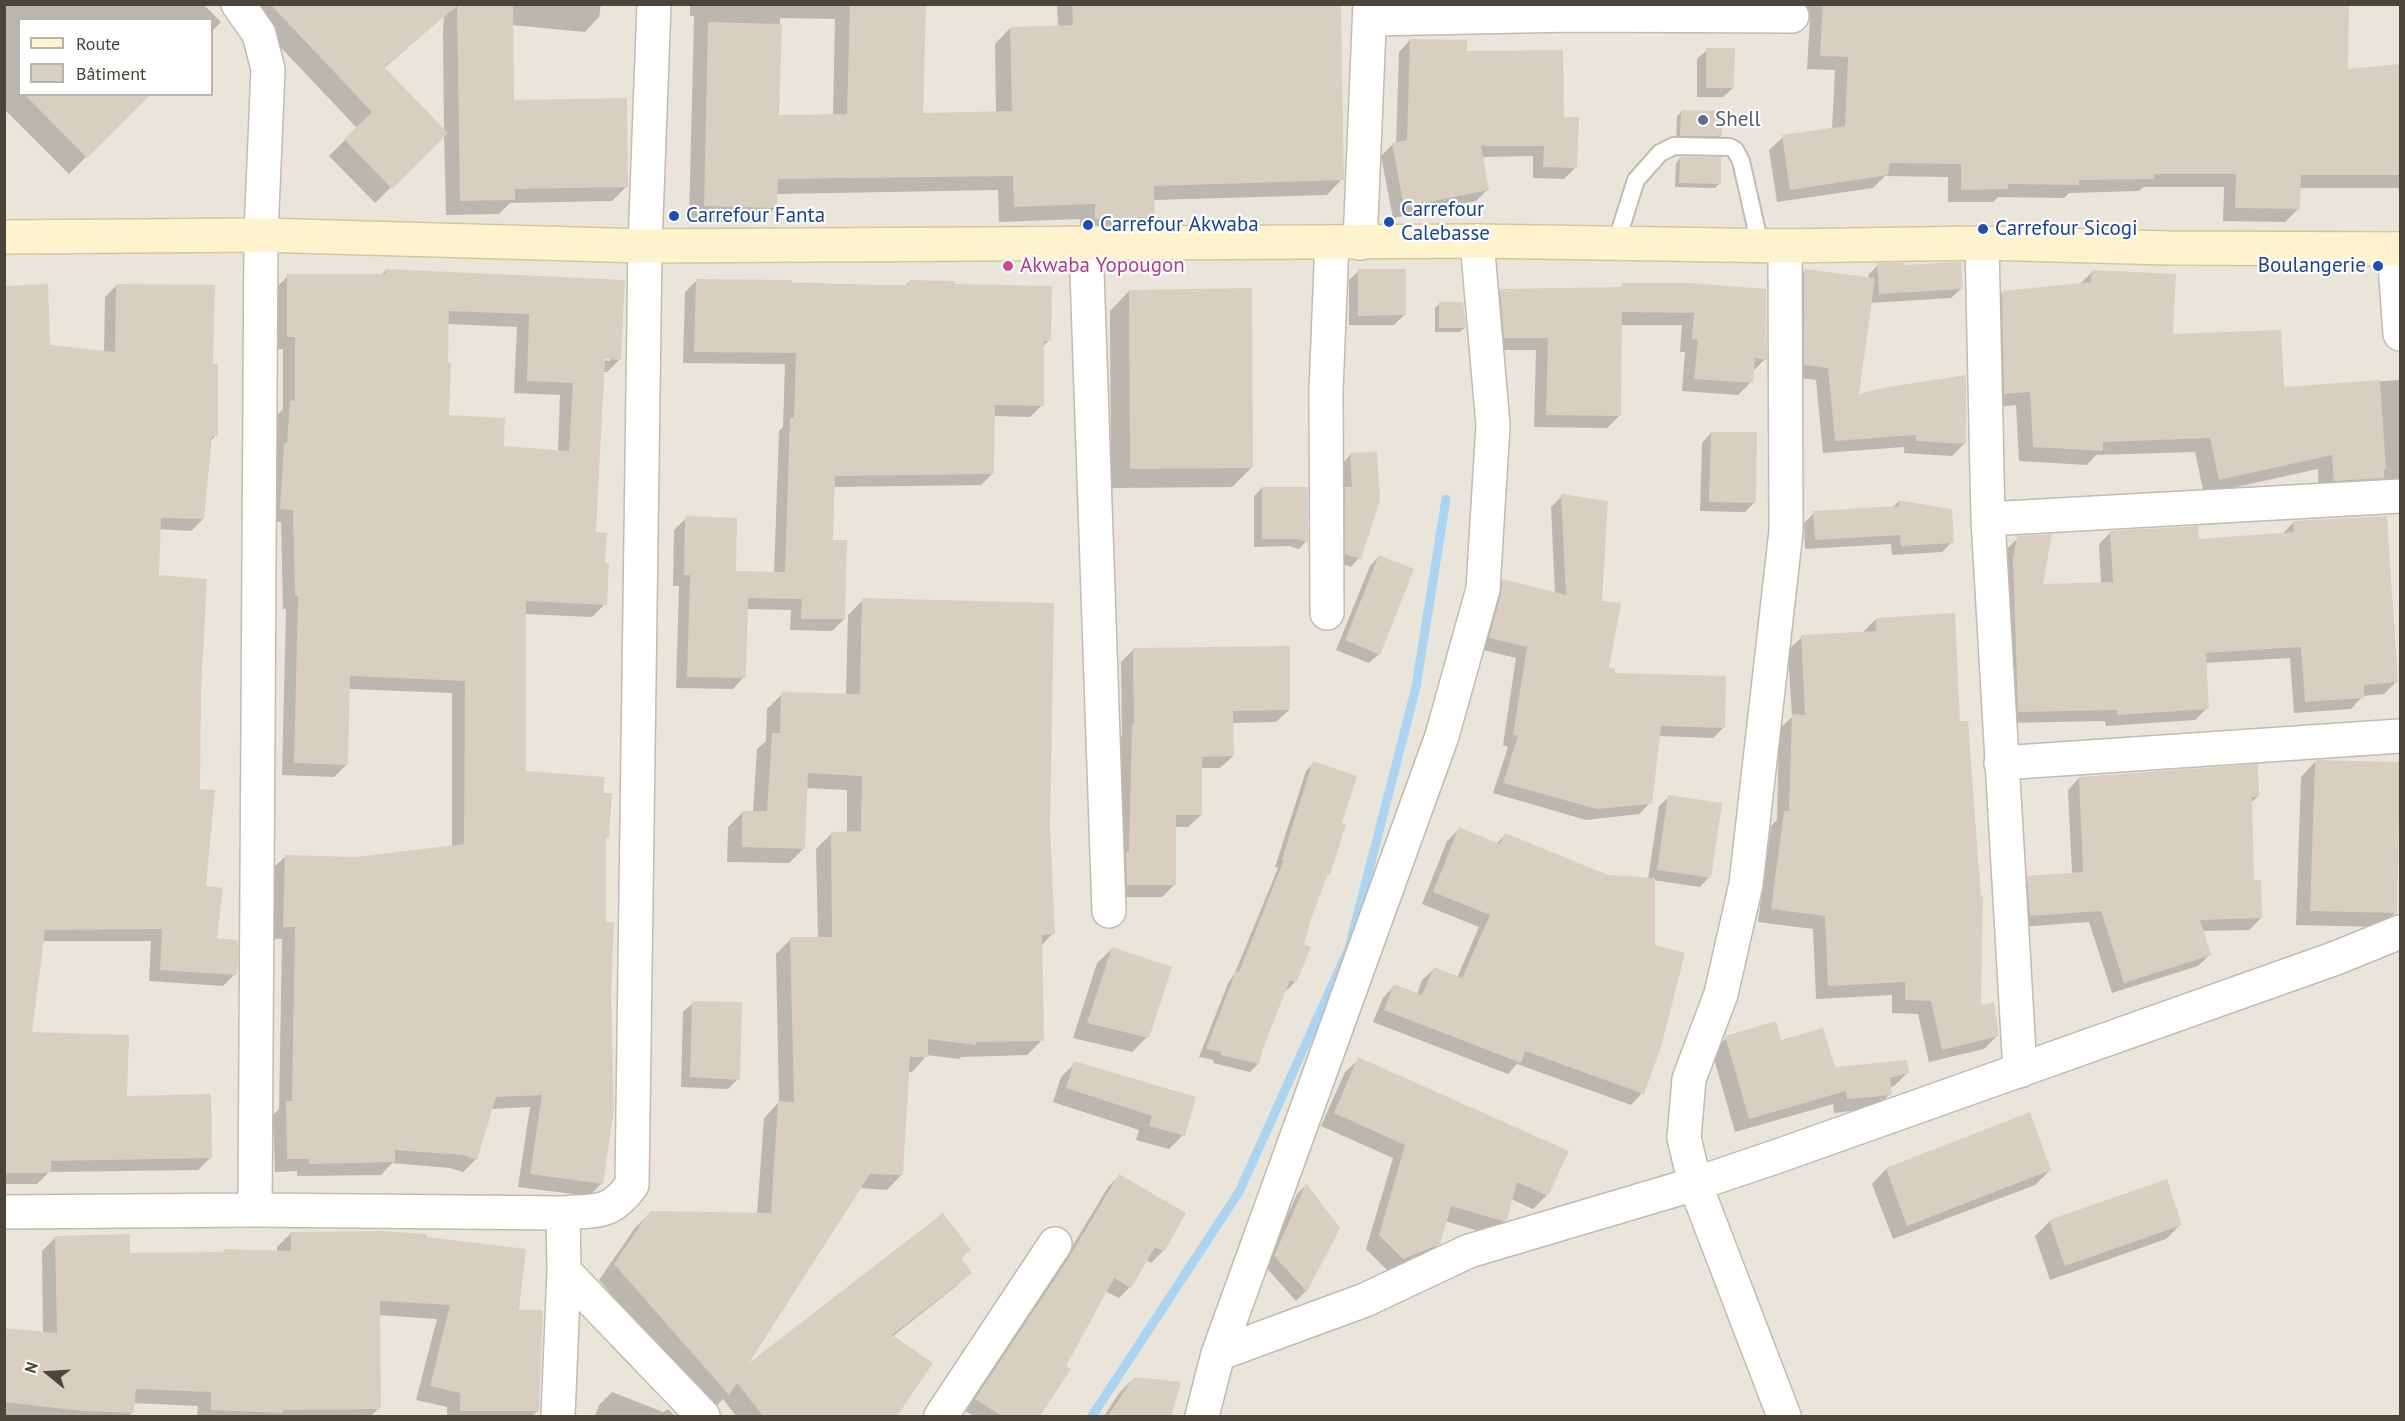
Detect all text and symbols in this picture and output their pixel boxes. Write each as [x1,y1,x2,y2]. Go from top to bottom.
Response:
legend [18,18,213,96]
text: Route [76,32,120,55]
text: Bâtiment [76,62,146,85]
place label: Shell [1715,107,1761,133]
marker: Shell [1696,113,1710,127]
place label: Carrefour Calebasse [1401,197,1490,247]
place label: Carrefour Fanta [686,203,825,229]
marker: Carrefour Fanta [667,209,681,223]
place label: Carrefour Akwaba [1100,212,1259,238]
marker: Carrefour Calebasse [1382,215,1396,229]
place label: Carrefour Sicogi [1995,216,2138,242]
marker: Carrefour Akwaba [1081,218,1095,232]
marker: Carrefour Sicogi [1976,222,1990,236]
place label: Akwaba Yopougon [1020,253,1185,279]
place label: Boulangerie [2258,253,2366,279]
marker: Akwaba Yopougon [1001,259,1015,273]
marker: Boulangerie [2371,259,2385,273]
north arrow [18,1343,78,1403]
text: N [20,1359,42,1376]

